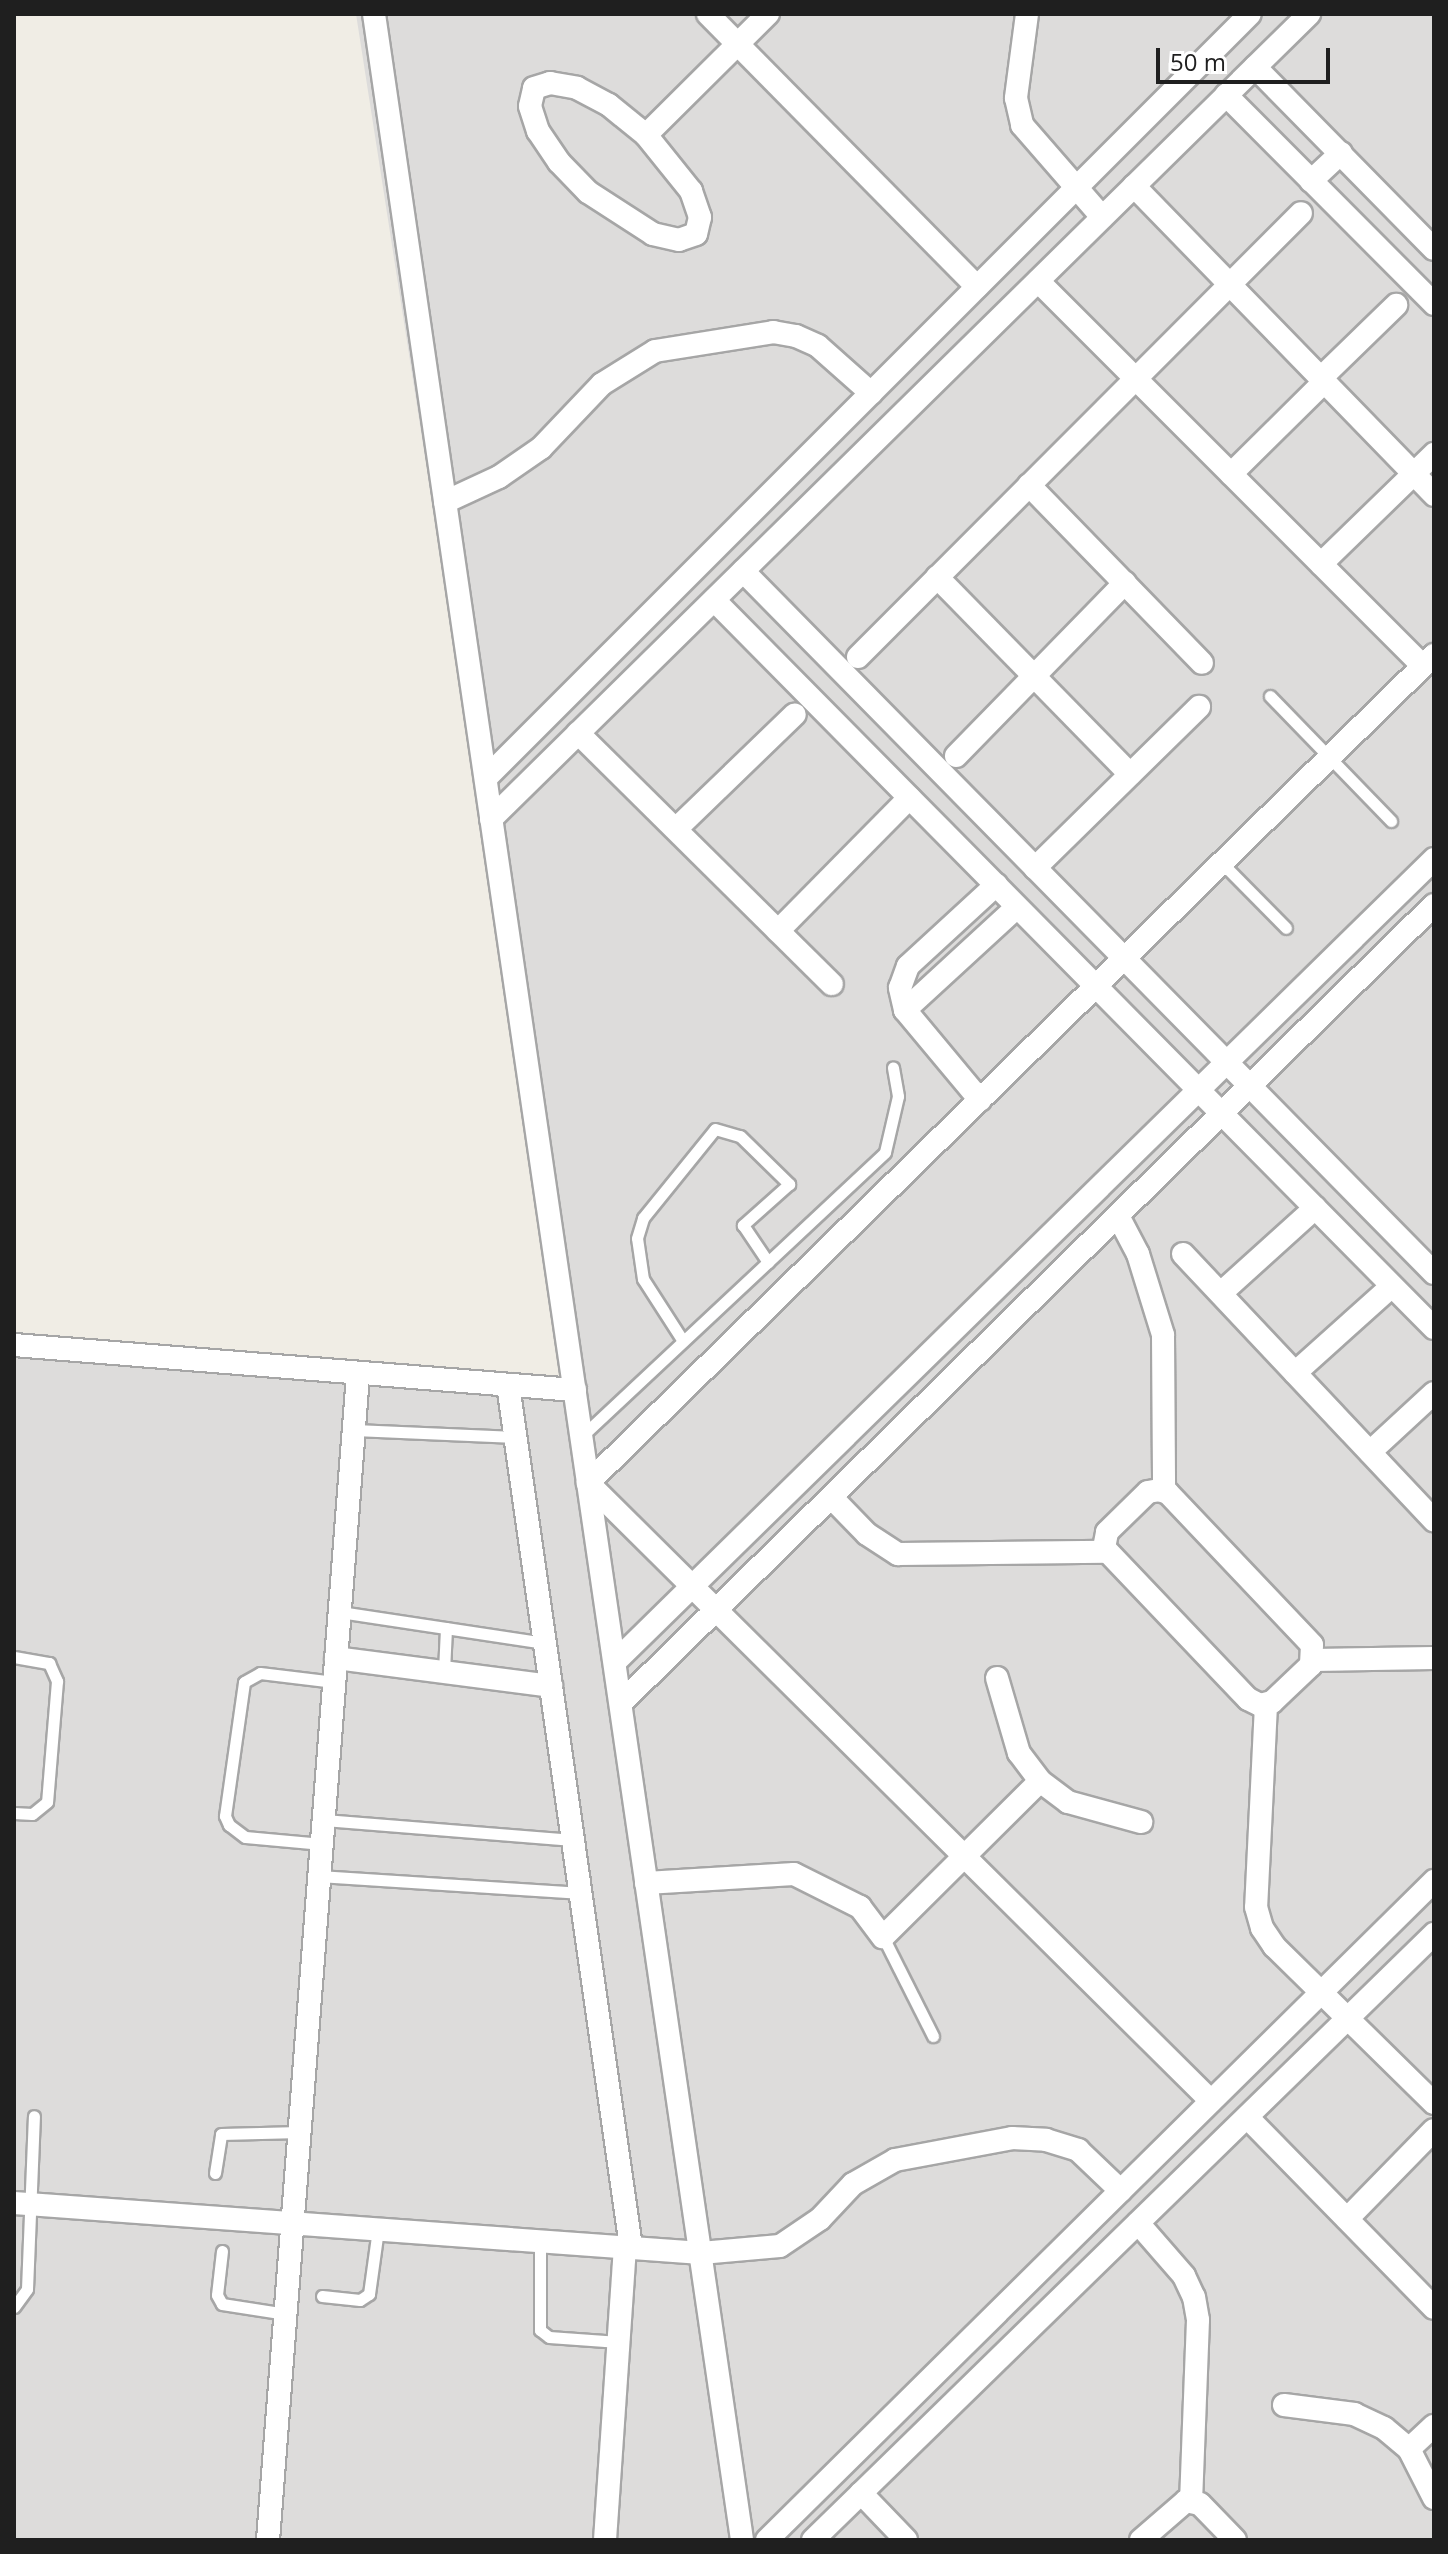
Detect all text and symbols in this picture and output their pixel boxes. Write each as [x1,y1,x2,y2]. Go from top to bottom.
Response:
scale bar [1160,32,1334,82]
text: 50 m [1170,45,1226,78]

